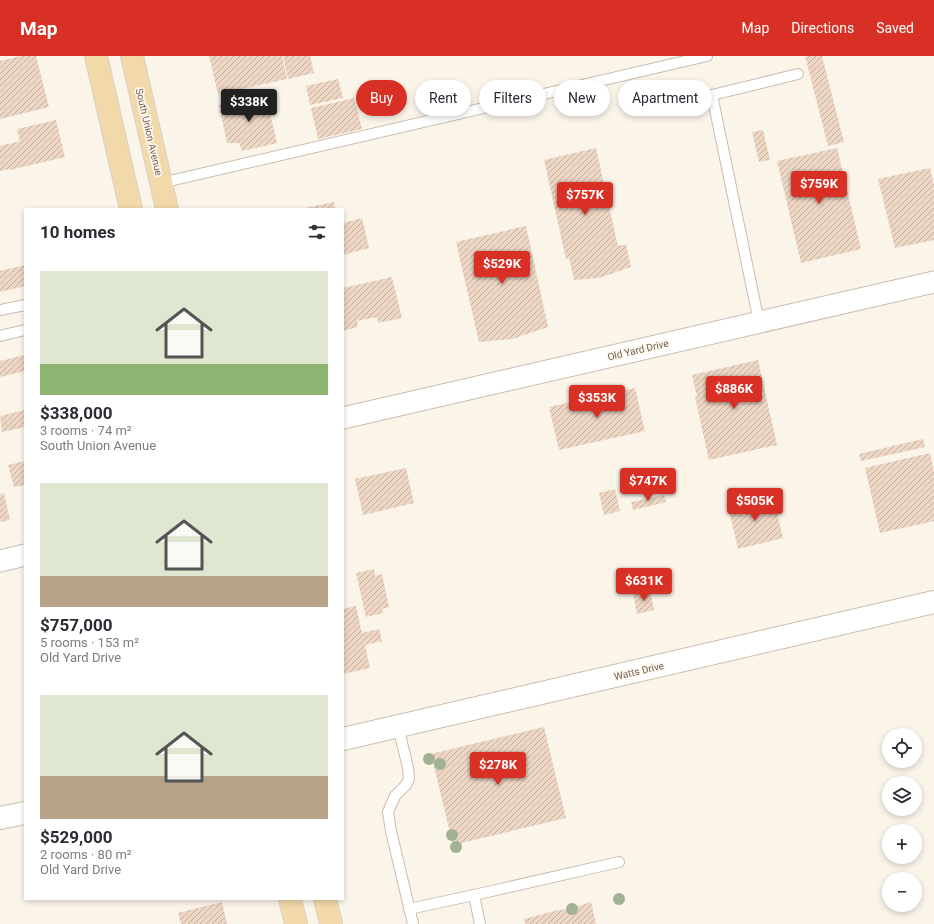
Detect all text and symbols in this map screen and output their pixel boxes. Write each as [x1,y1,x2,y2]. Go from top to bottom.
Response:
text: Map [20,17,58,40]
text: Map [742,20,769,36]
text: Directions [791,20,854,36]
text: Saved [876,20,914,36]
chip: Buy [356,80,407,116]
chip: Rent [415,80,471,116]
chip: Filters [479,80,546,116]
chip: New [554,80,610,116]
chip: Apartment [618,80,712,116]
street label: South Union Avenue [134,87,164,177]
pin: $338K [221,89,277,123]
text: $338K [230,94,268,109]
pin: $759K [791,171,847,205]
text: $759K [800,176,838,191]
pin: $757K [557,182,613,216]
text: $757K [566,187,604,202]
icon: filters [306,221,328,243]
text: 10 homes [40,222,116,242]
pin: $529K [474,251,530,285]
text: $529K [483,256,521,271]
icon: home [148,297,220,369]
street label: Old Yard Drive [606,338,670,362]
pin: $886K [706,376,762,410]
text: $886K [715,381,753,396]
pin: $353K [569,385,625,419]
text: $353K [578,390,616,405]
text: $338,000 [40,403,112,423]
text: 3 rooms · 74 m² [40,423,132,438]
text: South Union Avenue [40,438,156,453]
pin: $747K [620,468,676,502]
text: $747K [629,473,667,488]
pin: $505K [727,488,783,522]
text: $505K [736,493,774,508]
icon: home [148,509,220,581]
pin: $631K [616,568,672,602]
text: $631K [625,573,663,588]
text: $757,000 [40,615,112,635]
text: 5 rooms · 153 m² [40,635,139,650]
text: Old Yard Drive [40,650,121,665]
street label: Watts Drive [613,660,665,682]
icon: home [148,721,220,793]
map controls [882,728,922,912]
button: locate [882,728,922,768]
pin: $278K [470,752,526,786]
text: $278K [479,757,517,772]
button: layers [882,776,922,816]
button: + [882,824,922,864]
text: $529,000 [40,827,112,847]
text: 2 rooms · 80 m² [40,847,132,862]
text: Old Yard Drive [40,862,121,877]
button: − [882,872,922,912]

